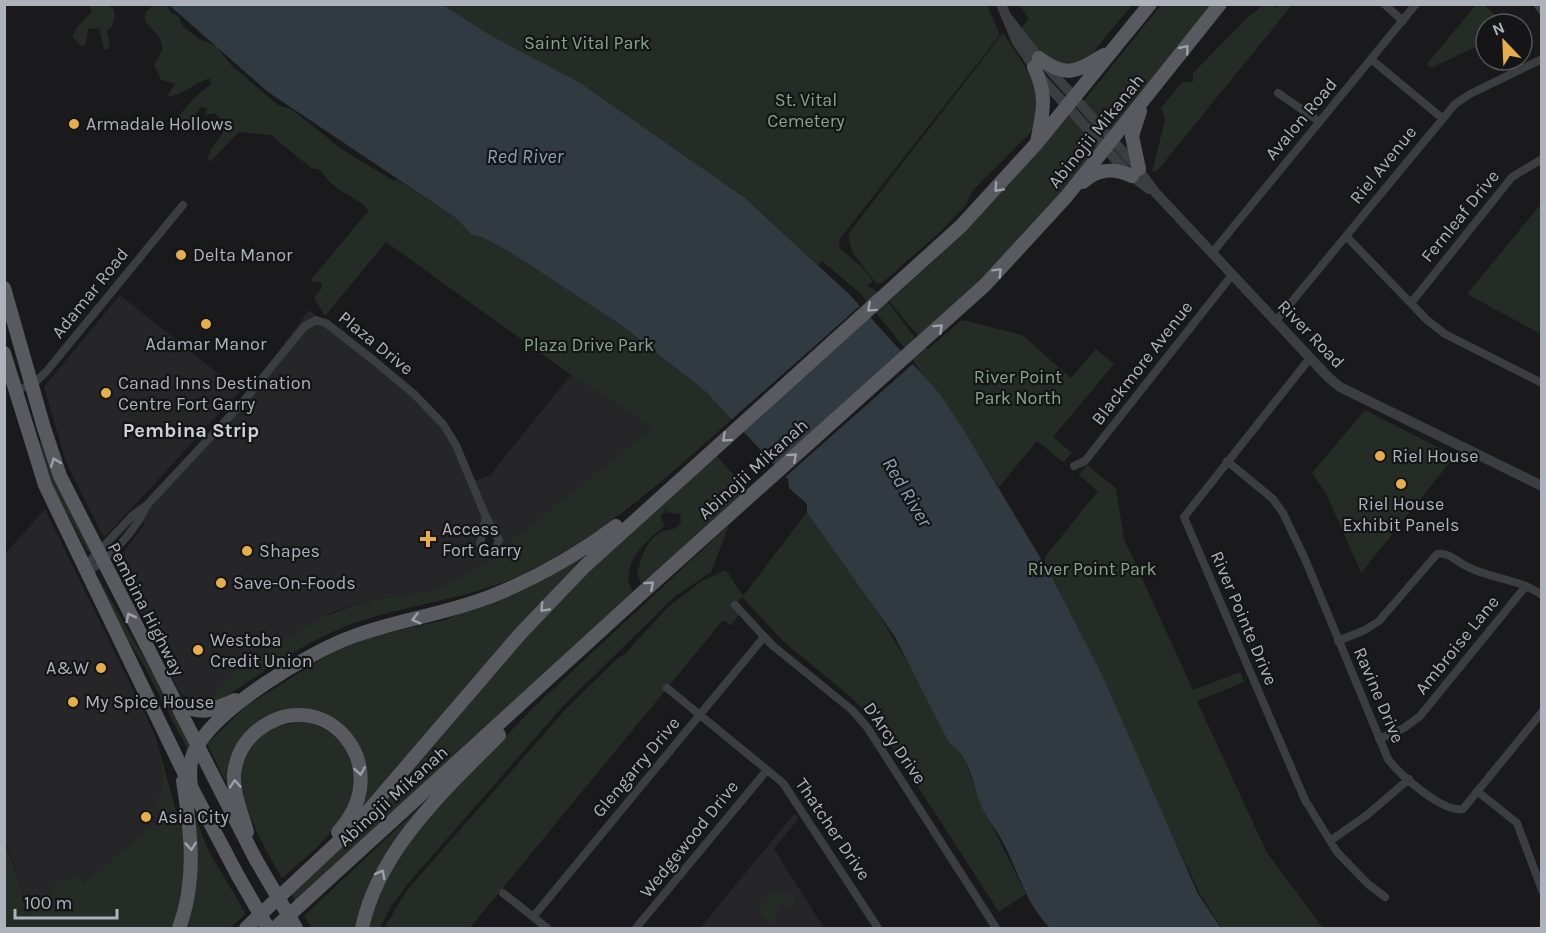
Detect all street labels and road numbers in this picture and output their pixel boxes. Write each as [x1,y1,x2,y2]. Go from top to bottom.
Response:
street label: Abinojii Mikanah [1043,70,1149,192]
street label: Avalon Road [1260,73,1342,165]
street label: Riel Avenue [1345,121,1421,209]
street label: Fernleaf Drive [1416,165,1504,267]
street label: Adamar Road [47,243,133,343]
street label: River Road [1273,295,1349,373]
street label: Blackmore Avenue [1087,297,1197,429]
street label: Plaza Drive [334,306,418,380]
street label: Abinojii Mikanah [694,414,812,524]
street label: Pembina Highway [103,539,189,680]
street label: River Pointe Drive [1206,548,1282,688]
street label: Ambroise Lane [1410,591,1504,699]
street label: Ravine Drive [1349,644,1409,746]
street label: D'Arcy Drive [859,698,931,788]
street label: Glengarry Drive [588,712,684,822]
street label: Abinojii Mikanah [334,741,452,851]
street label: Thatcher Drive [791,774,875,884]
street label: Wedgewood Drive [635,776,743,902]

